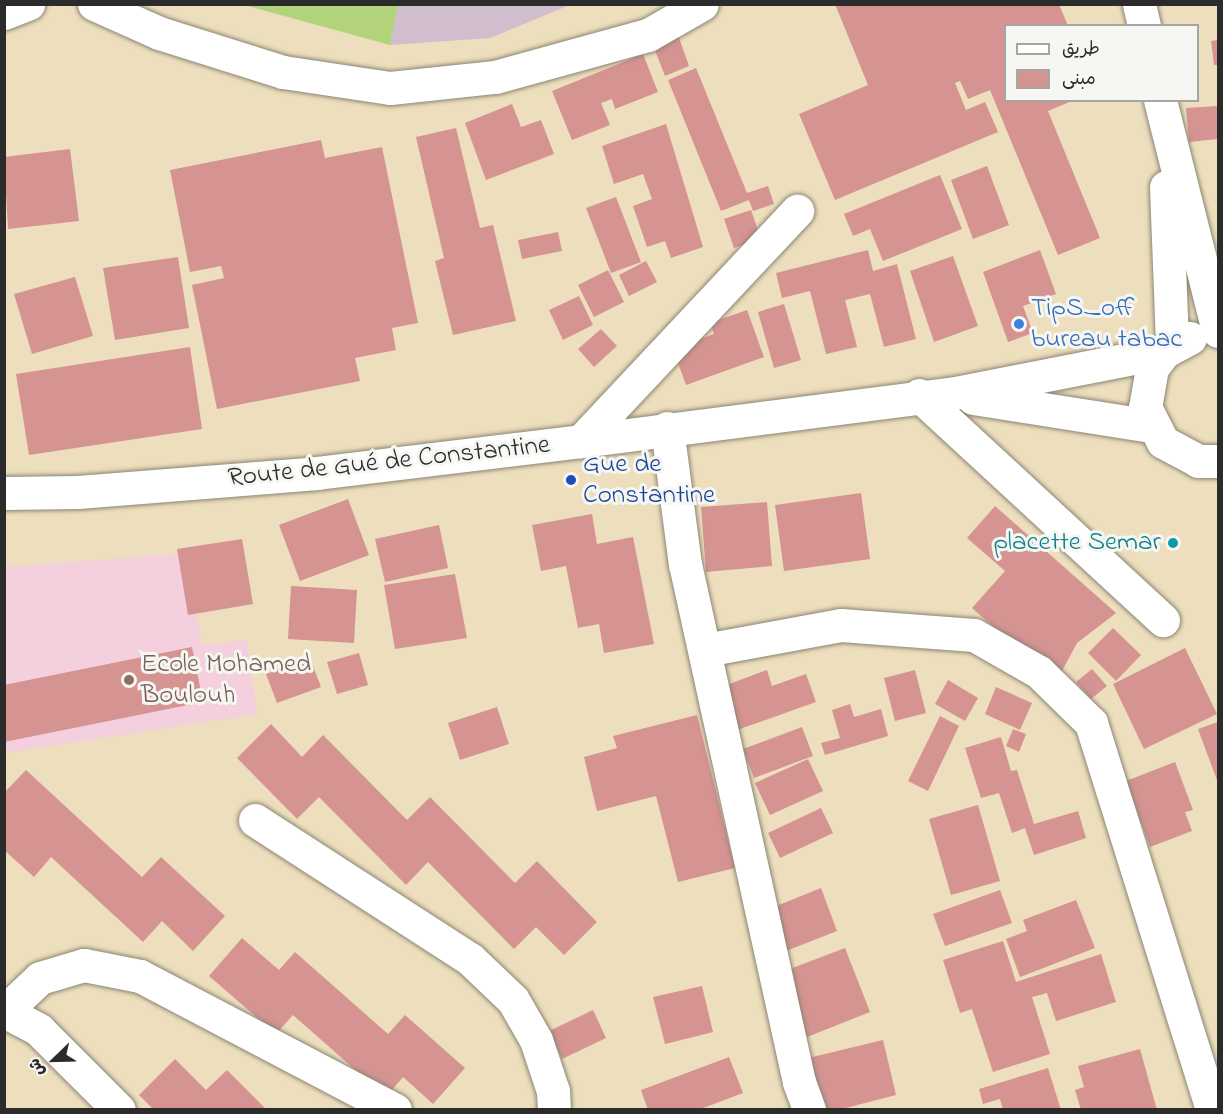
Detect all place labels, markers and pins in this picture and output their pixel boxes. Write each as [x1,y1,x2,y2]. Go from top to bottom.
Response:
place label: TipS_off bureau tabac [1031,292,1182,355]
marker: TipS_off bureau tabac [1012,317,1026,331]
place label: Gue de Constantine [583,448,715,511]
marker: Gue de Constantine [564,473,578,487]
place label: placette Semar [994,527,1161,559]
marker: placette Semar [1166,536,1180,550]
place label: Ecole Mohamed Boulouh [141,648,311,711]
marker: Ecole Mohamed Boulouh [122,673,136,687]

